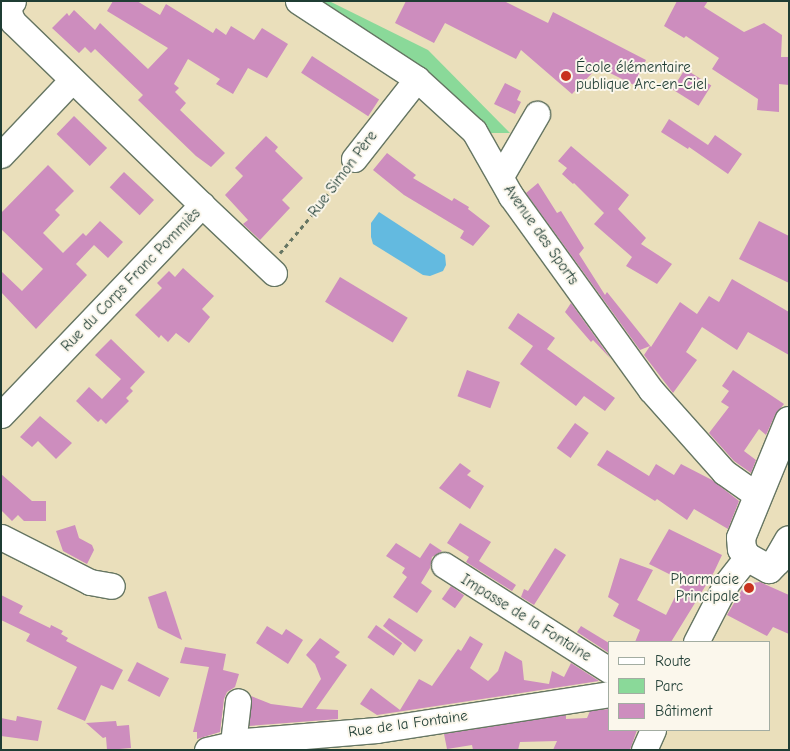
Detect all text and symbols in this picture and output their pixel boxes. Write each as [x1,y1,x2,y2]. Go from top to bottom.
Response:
place label: École élémentaire publique Arc-en-Ciel [576,58,707,93]
marker: École élémentaire publique Arc-en-Ciel [560,70,572,82]
street label: Rue Simon Père [305,127,381,221]
street label: Avenue des Sports [500,181,582,289]
street label: Rue du Corps Franc Pommiès [58,205,204,355]
place label: Pharmacie Principale [671,570,739,605]
street label: Impasse de la Fontaine [457,571,595,665]
marker: Pharmacie Principale [743,582,755,594]
legend [608,641,770,731]
text: Route [655,652,691,670]
text: Parc [655,677,683,695]
text: Bâtiment [655,702,712,720]
street label: Rue de la Fontaine [347,707,469,741]

